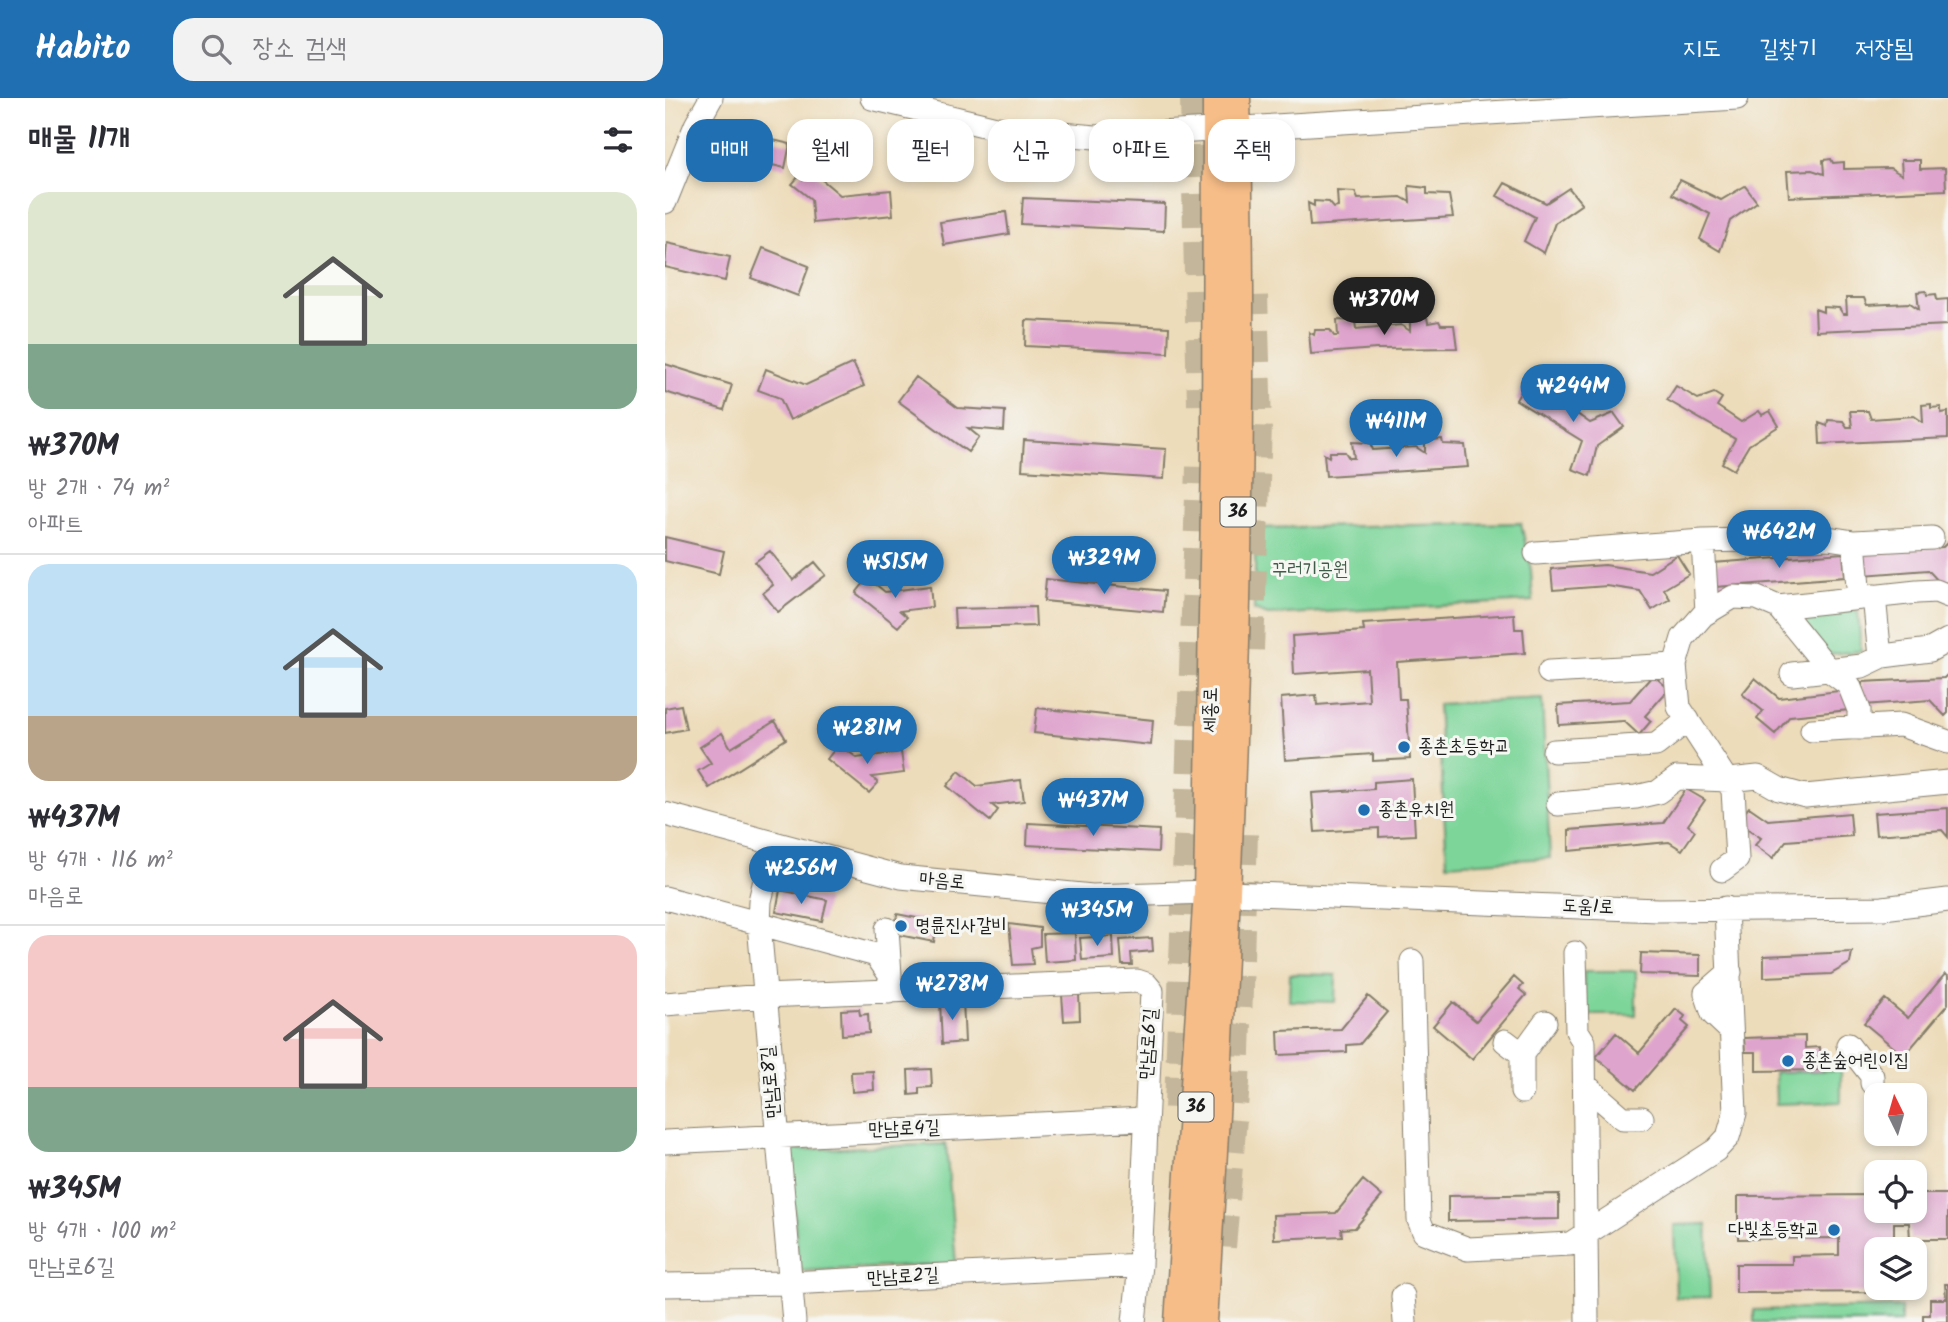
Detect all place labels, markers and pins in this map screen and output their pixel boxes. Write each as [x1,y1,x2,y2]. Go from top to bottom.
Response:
pin: ₩370M [1335,278,1433,337]
pin: ₩244M [1524,364,1622,424]
pin: ₩411M [1347,400,1445,459]
pin: ₩642M [1730,510,1828,570]
pin: ₩329M [1055,536,1153,596]
pin: ₩515M [846,540,944,600]
pin: ₩281M [818,706,916,766]
place label: 종촌초등학교 [1418,732,1510,762]
marker: 종촌초등학교 [1396,739,1412,755]
pin: ₩437M [1044,778,1142,838]
place label: 종촌유치원 [1378,795,1454,825]
marker: 종촌유치원 [1356,802,1372,818]
pin: ₩256M [752,846,850,906]
pin: ₩345M [1048,888,1146,948]
place label: 명륜진사갈비 [915,911,1007,941]
marker: 명륜진사갈비 [893,918,909,934]
pin: ₩278M [903,962,1001,1022]
place label: 종촌숲어린이집 [1802,1046,1909,1076]
marker: 종촌숲어린이집 [1780,1053,1796,1069]
place label: 다빛초등학교 [1728,1215,1820,1245]
marker: 다빛초등학교 [1826,1222,1842,1238]

